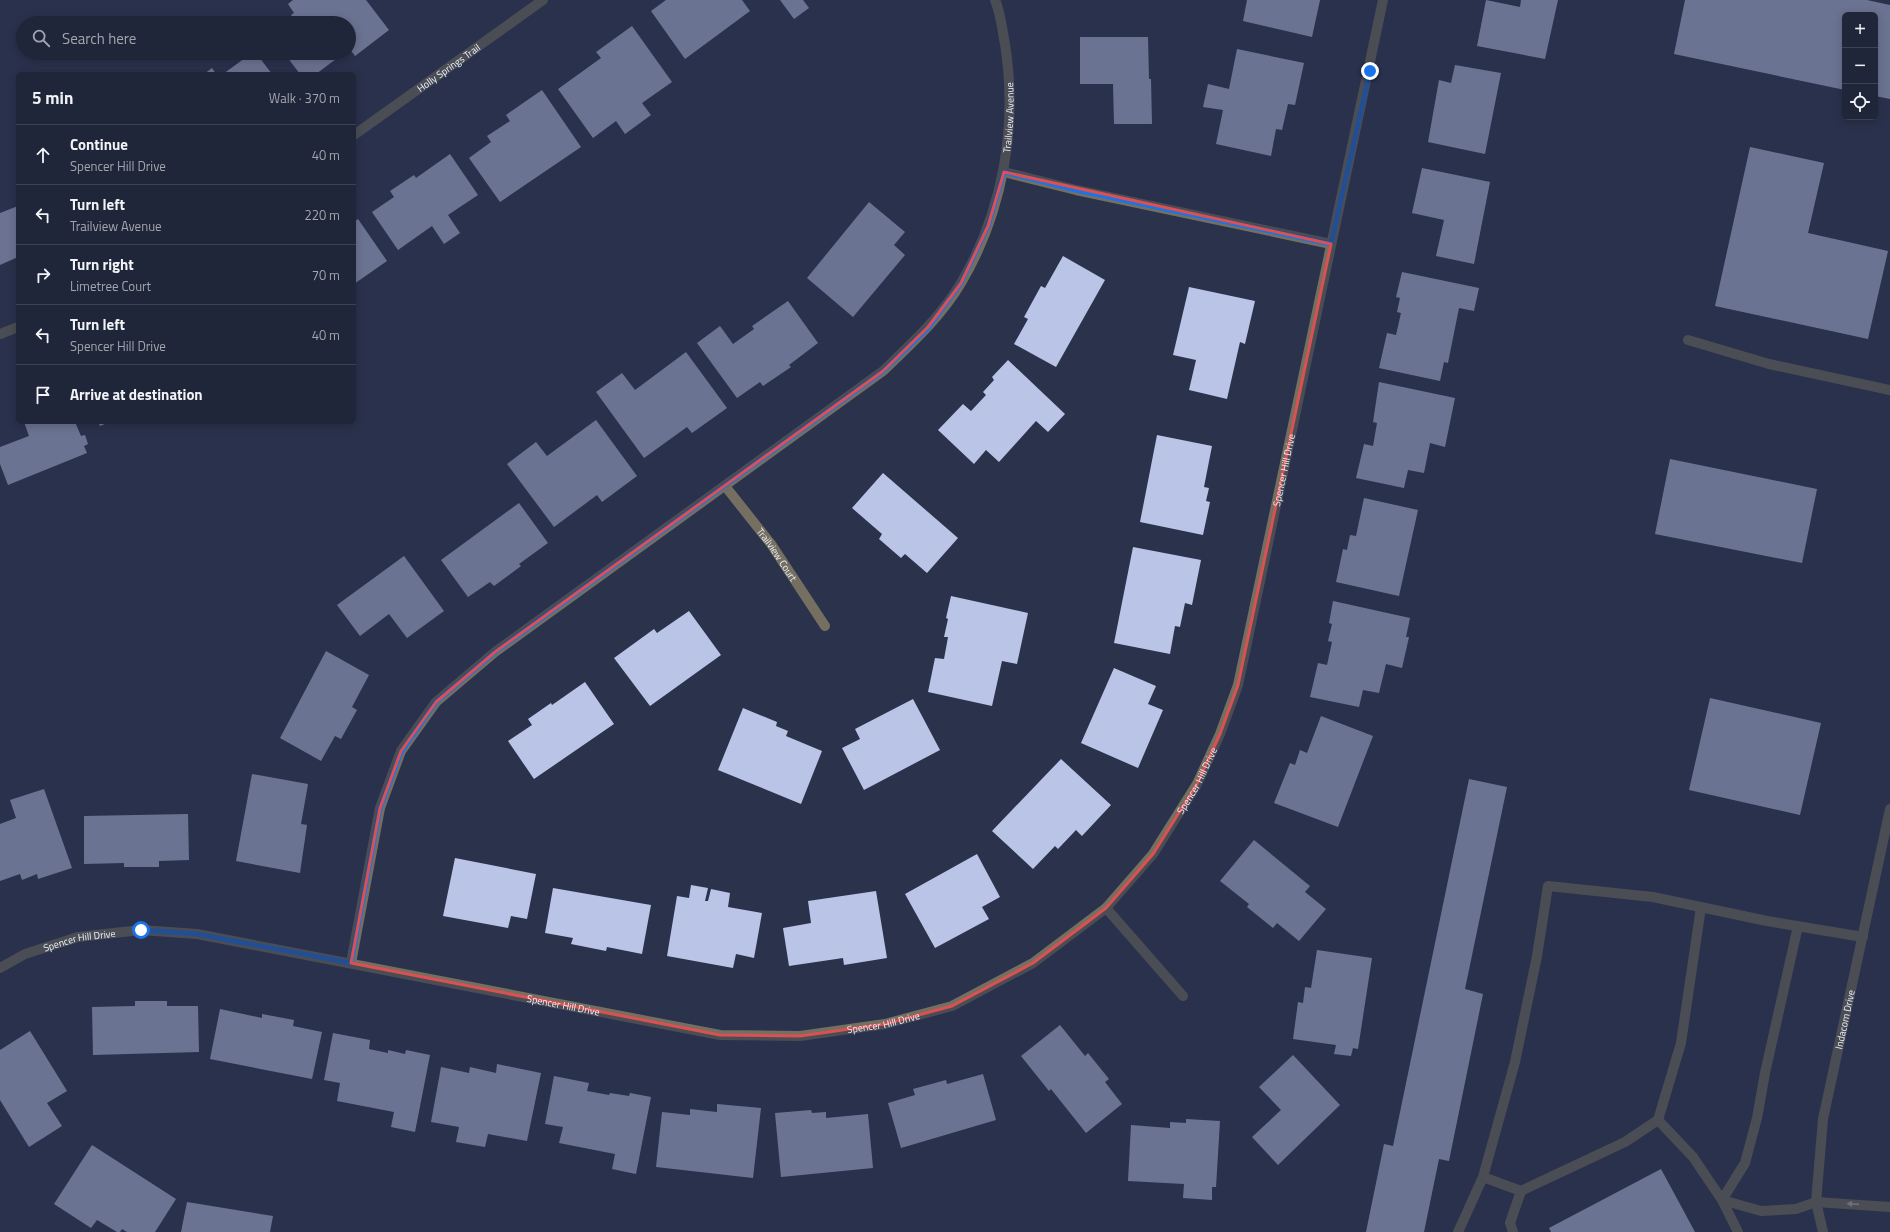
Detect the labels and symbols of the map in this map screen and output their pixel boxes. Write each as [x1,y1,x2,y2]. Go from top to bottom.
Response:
street label: Holly Springs Trail [414,40,483,96]
route end [1361,62,1379,80]
street label: Trailview Avenue [999,82,1018,154]
street label: Spencer Hill Drive [1269,433,1299,508]
street label: Trailview Court [753,525,801,585]
street label: Spencer Hill Drive [1173,745,1221,817]
route start [132,921,150,939]
street label: Spencer Hill Drive [41,926,116,956]
street label: Indacom Drive [1831,988,1859,1051]
street label: Spencer Hill Drive [526,991,601,1020]
street label: Spencer Hill Drive [846,1008,921,1037]
one-way arrow [1847,1201,1859,1208]

